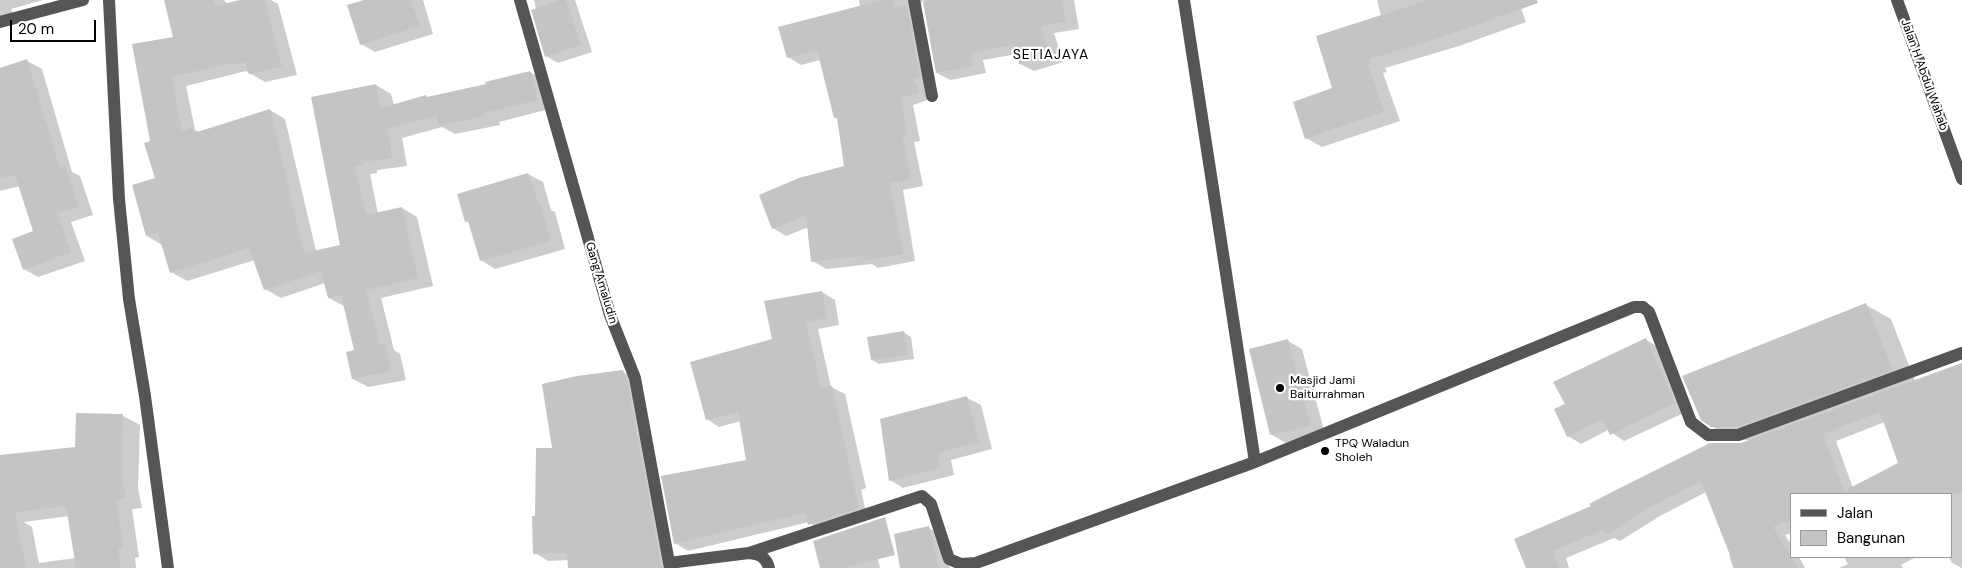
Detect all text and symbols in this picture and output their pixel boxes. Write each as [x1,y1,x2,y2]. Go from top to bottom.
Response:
scale bar [12,10,99,42]
street label: Jalan H Abdul Wahab [1897,17,1951,133]
text: 20 m [18,19,54,39]
district label: SETIAJAYA [1012,47,1090,63]
street label: Gang Amaludin [582,241,620,325]
place label: Masjid Jami Baiturrahman [1290,374,1365,402]
marker: Masjid Jami Baiturrahman [1274,382,1286,394]
place label: TPQ Waladun Sholeh [1335,437,1409,465]
marker: TPQ Waladun Sholeh [1319,445,1331,457]
legend [1790,493,1952,558]
text: Jalan [1837,503,1873,523]
text: Bangunan [1837,528,1905,548]

